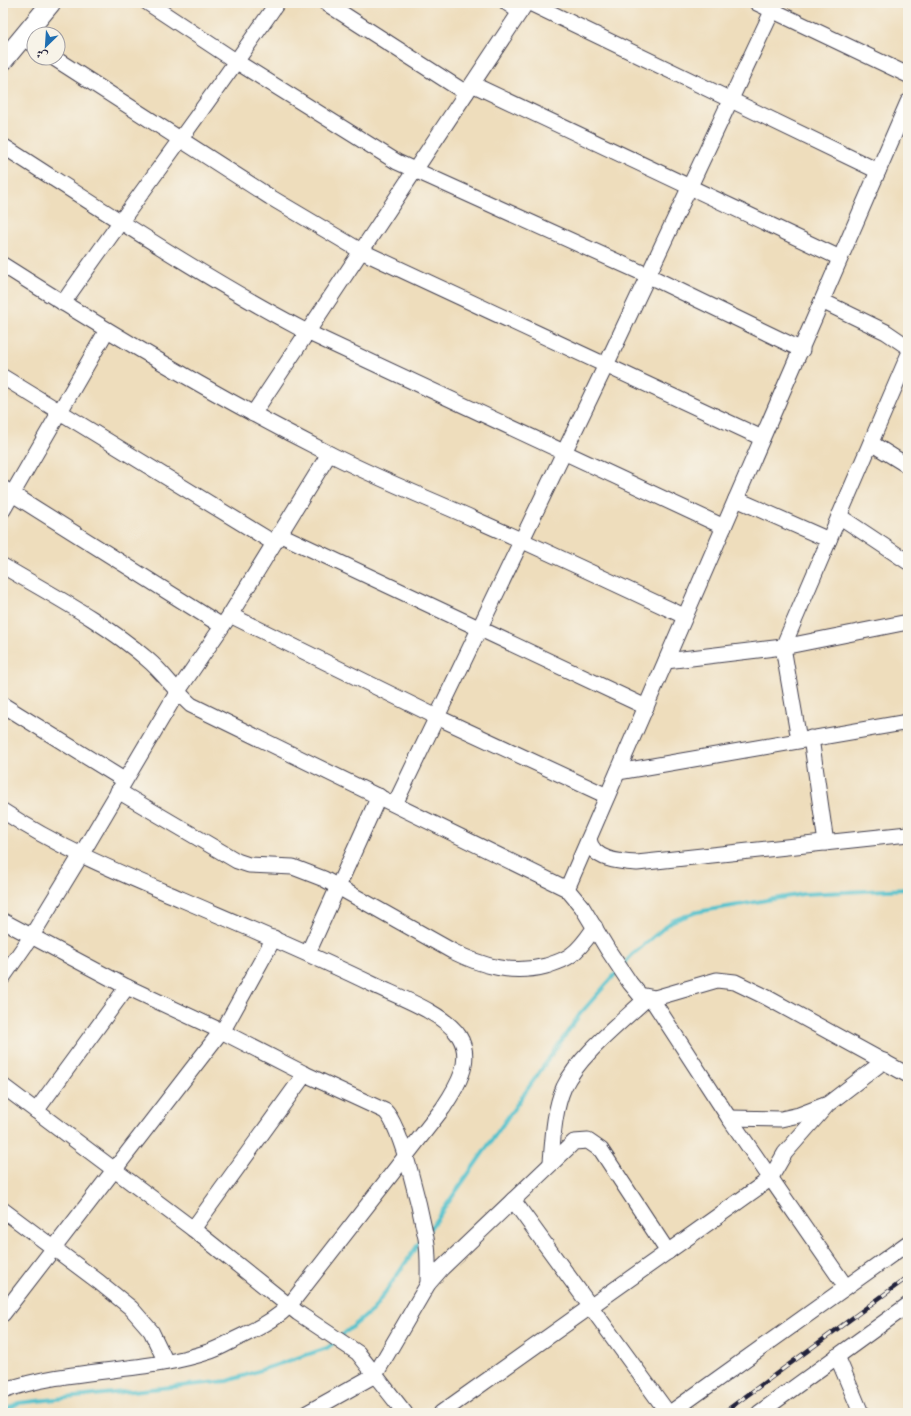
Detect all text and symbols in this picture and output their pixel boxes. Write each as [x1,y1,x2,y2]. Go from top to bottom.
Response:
north arrow [26,26,66,66]
text: ش [34,46,50,63]

